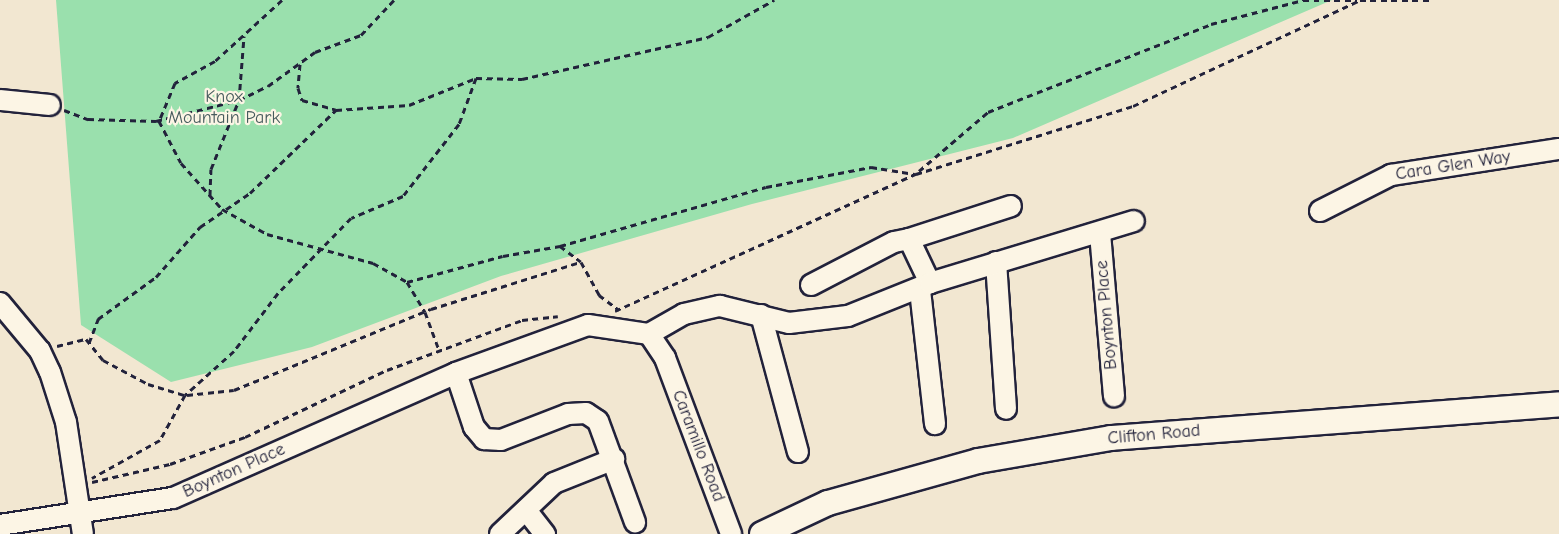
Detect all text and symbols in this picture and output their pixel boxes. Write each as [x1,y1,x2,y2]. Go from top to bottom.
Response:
park label: Knox Mountain Park [168,87,280,130]
street label: Cara Glen Way [1394,146,1512,186]
street label: Boynton Place [1091,259,1123,371]
street label: Caramillo Road [667,387,729,505]
street label: Clifton Road [1107,420,1201,450]
street label: Boynton Place [179,439,289,503]

